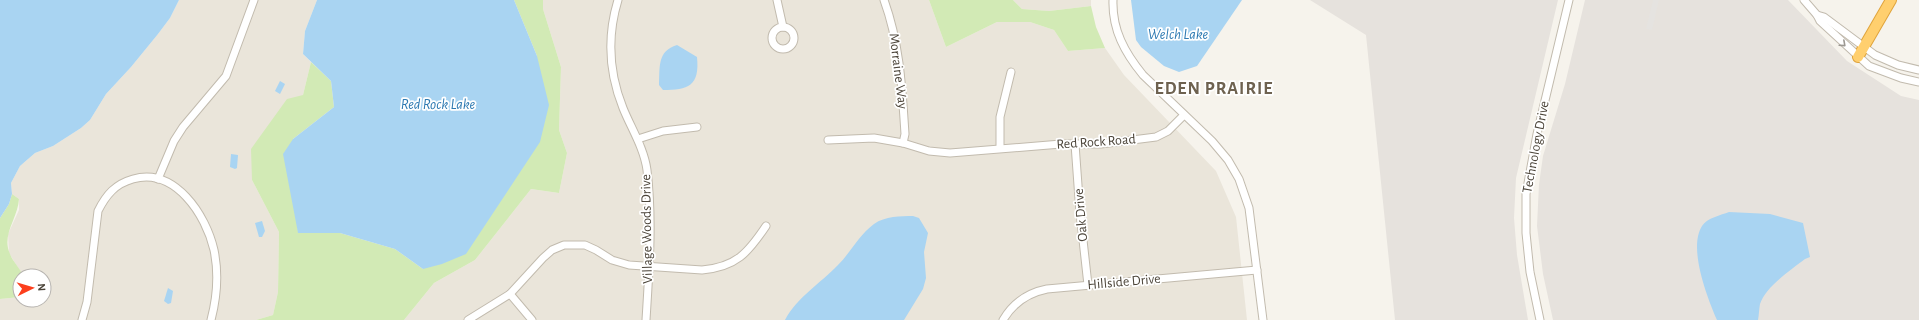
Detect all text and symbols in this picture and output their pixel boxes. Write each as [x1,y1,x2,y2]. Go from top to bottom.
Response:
water label: Welch Lake [1148,27,1209,42]
street label: Morraine Way [886,32,910,110]
one-way arrow [1839,39,1846,46]
district label: EDEN PRAIRIE [1154,80,1274,98]
water label: Red Rock Lake [401,97,476,112]
street label: Technology Drive [1520,100,1552,194]
street label: Red Rock Road [1056,132,1136,152]
street label: Village Woods Drive [639,174,655,284]
street label: Oak Drive [1072,188,1090,242]
north arrow [12,268,52,308]
street label: Hillside Drive [1087,272,1161,292]
text: N [36,283,47,291]

